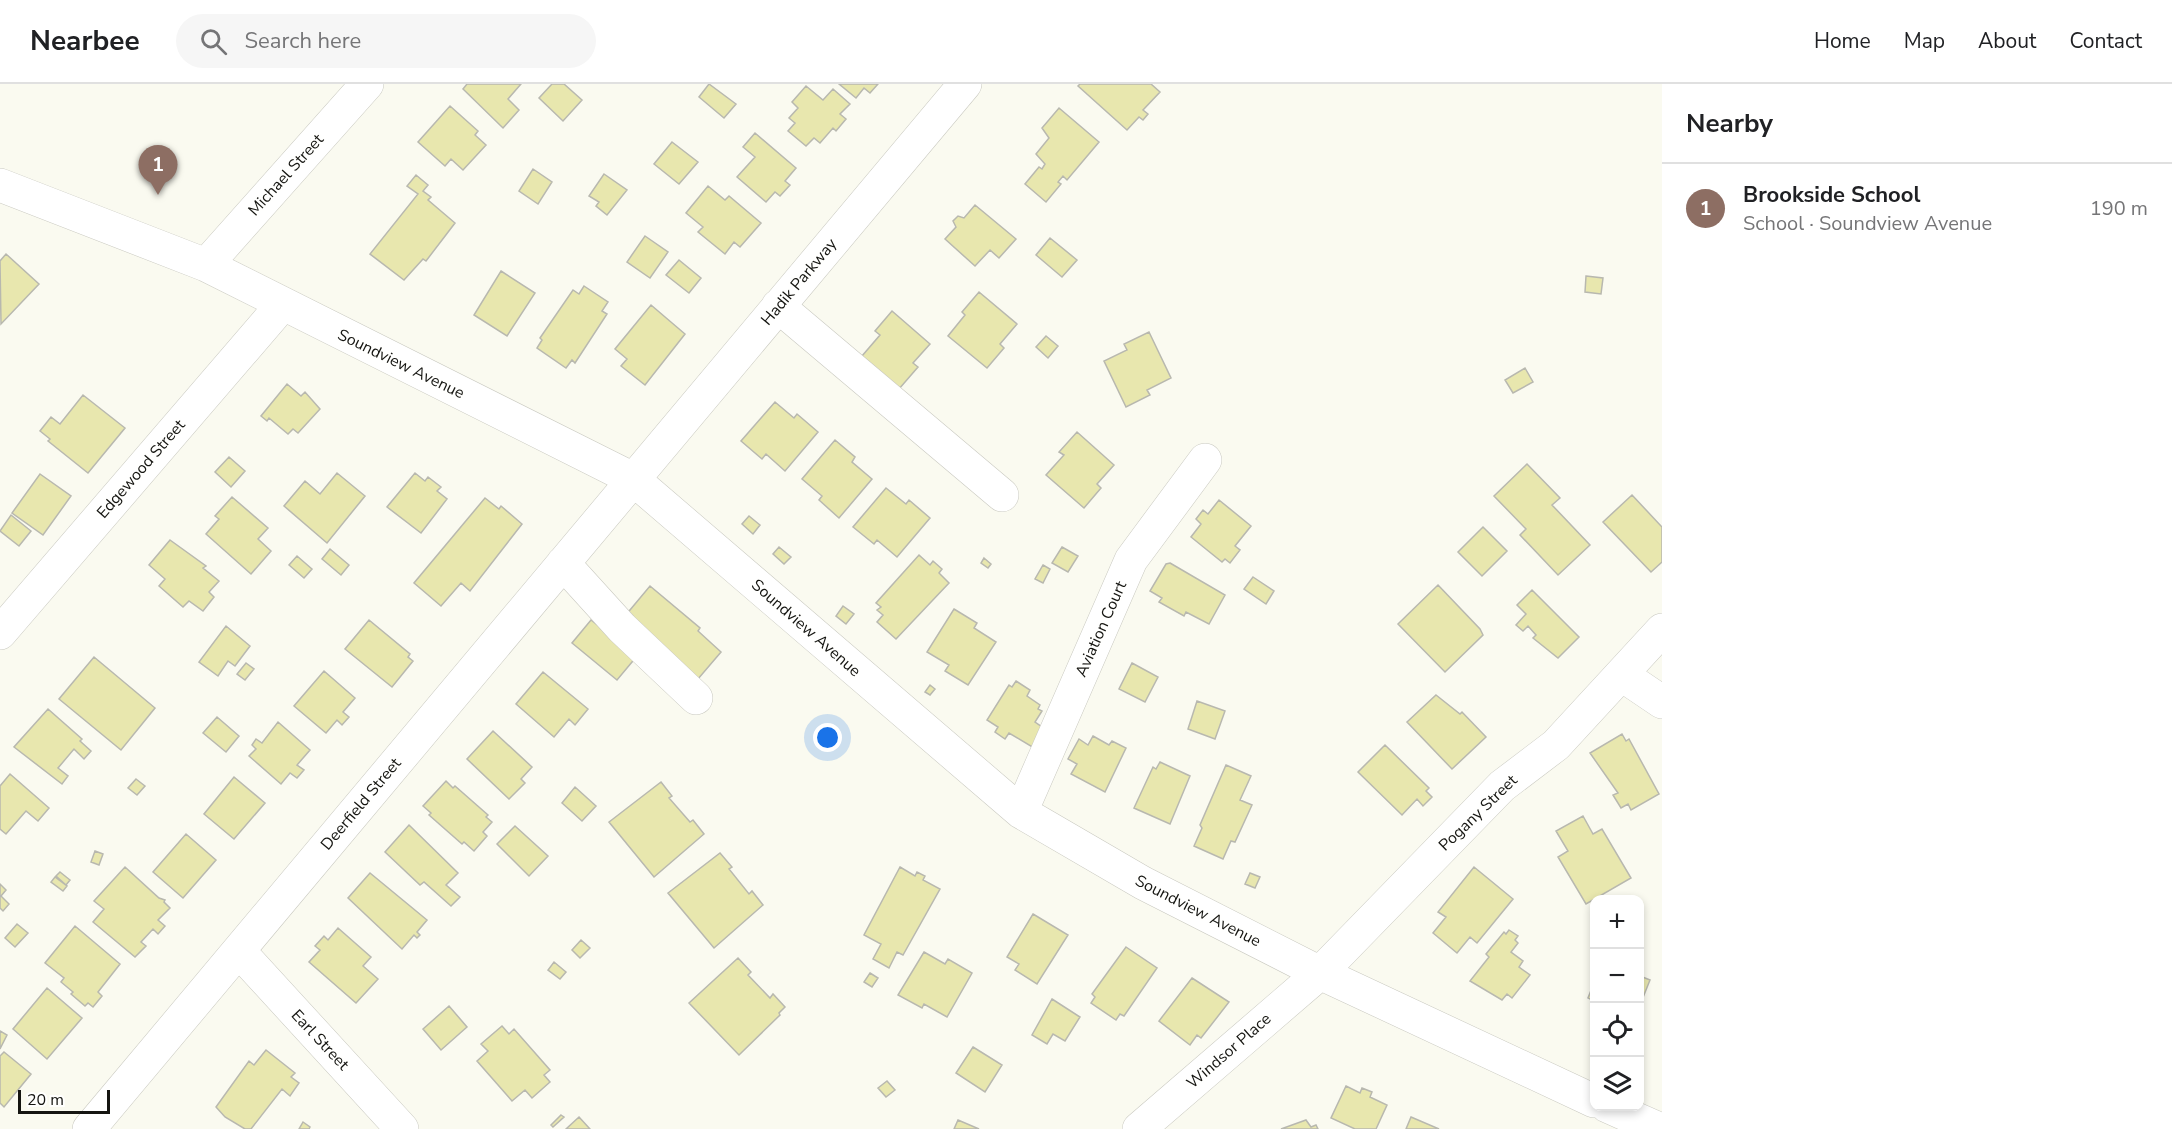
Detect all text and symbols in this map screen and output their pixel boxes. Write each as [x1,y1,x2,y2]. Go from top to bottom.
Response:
search box [176,14,596,68]
text: Nearbee [30,22,140,60]
icon: search [197,25,230,58]
text: Search here [245,26,361,56]
text: Home [1814,27,1871,55]
text: Map [1904,27,1945,55]
text: About [1978,27,2036,55]
text: Contact [2069,27,2142,55]
text: Nearby [1686,106,1773,141]
street label: Michael Street [243,129,329,221]
pin: 1 [138,146,178,195]
text: Brookside School [1743,180,1920,210]
text: 1 [1700,195,1712,222]
text: 190 m [2090,195,2148,222]
text: School · Soundview Avenue [1743,210,1992,237]
street label: Hadik Parkway [756,233,842,330]
street label: Soundview Avenue [334,324,468,404]
street label: Edgewood Street [92,414,190,523]
street label: Soundview Avenue [747,574,865,682]
street label: Aviation Court [1070,577,1132,680]
your location [813,723,842,752]
street label: Deerfield Street [316,753,406,855]
street label: Pogany Street [1434,770,1522,856]
street label: Soundview Avenue [1131,870,1265,952]
map controls [1590,895,1644,1111]
button: + [1590,895,1644,949]
button: − [1590,949,1644,1003]
button: locate [1590,1003,1644,1057]
street label: Earl Street [286,1005,354,1076]
street label: Windsor Place [1182,1008,1276,1094]
button: layers [1590,1057,1644,1111]
scale bar [18,1087,110,1114]
text: 20 m [27,1089,64,1111]

